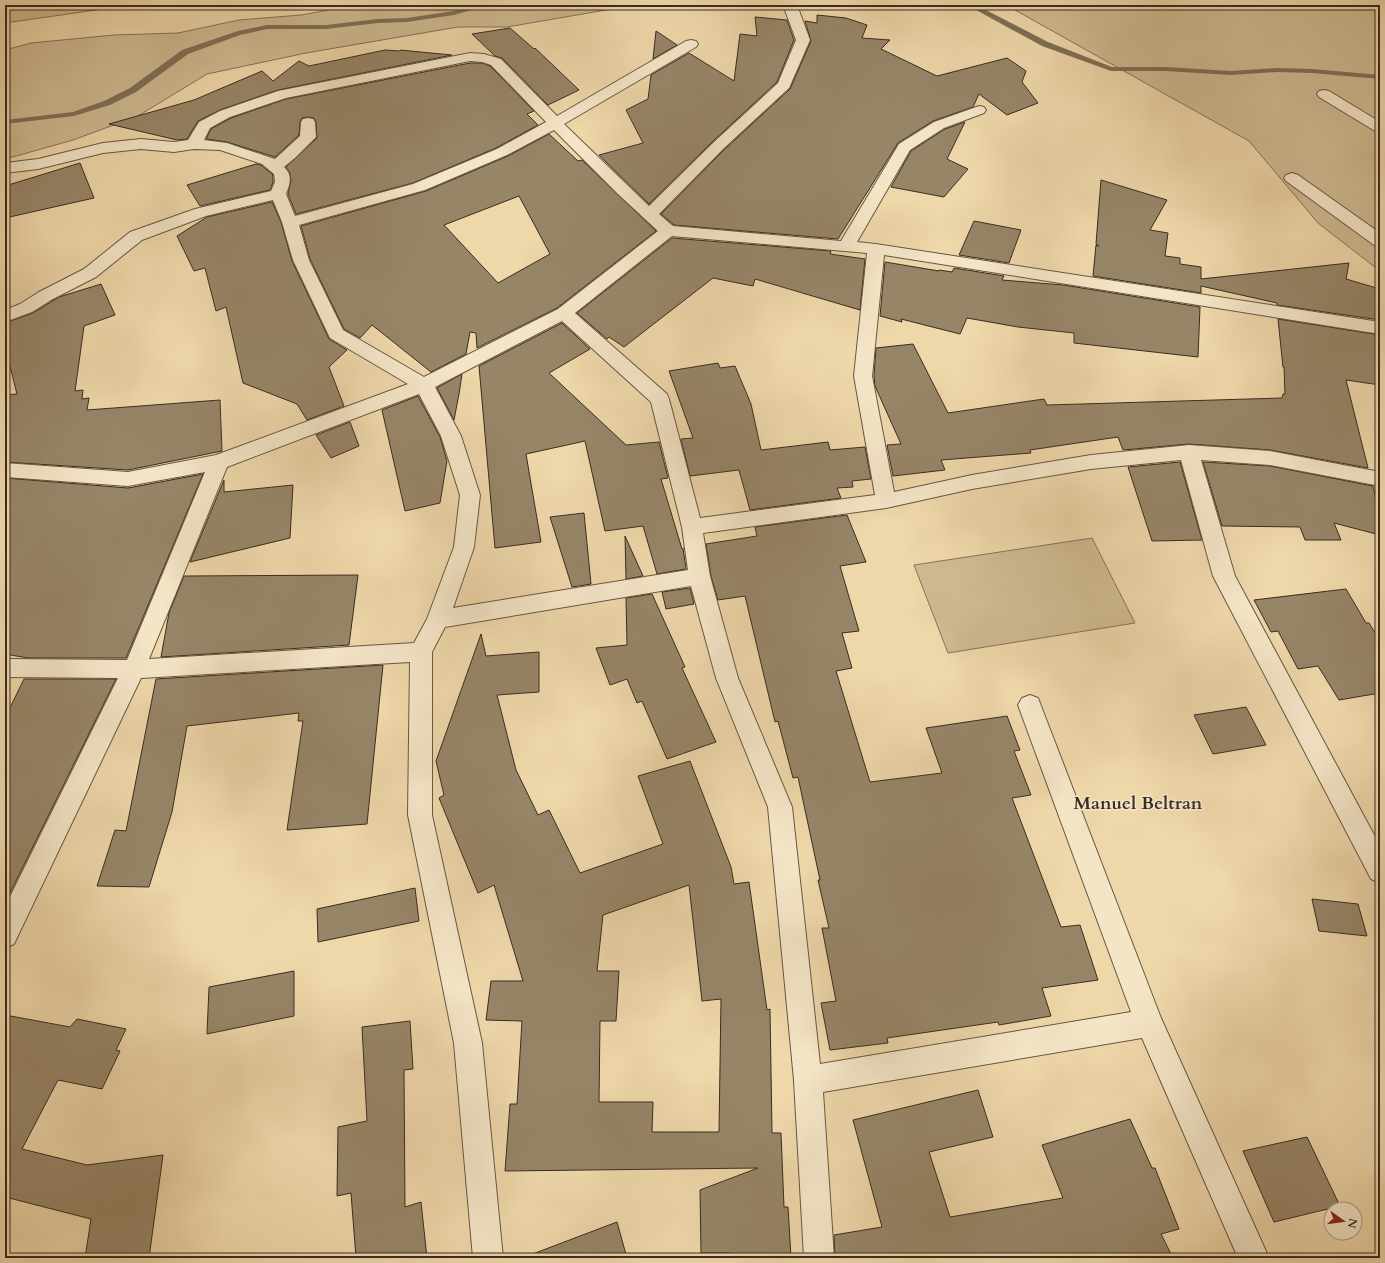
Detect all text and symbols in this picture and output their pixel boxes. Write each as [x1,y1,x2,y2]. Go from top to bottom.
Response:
district label: Manuel Beltran [1074,791,1203,816]
north arrow [1323,1201,1363,1241]
text: N [1344,1217,1361,1230]

